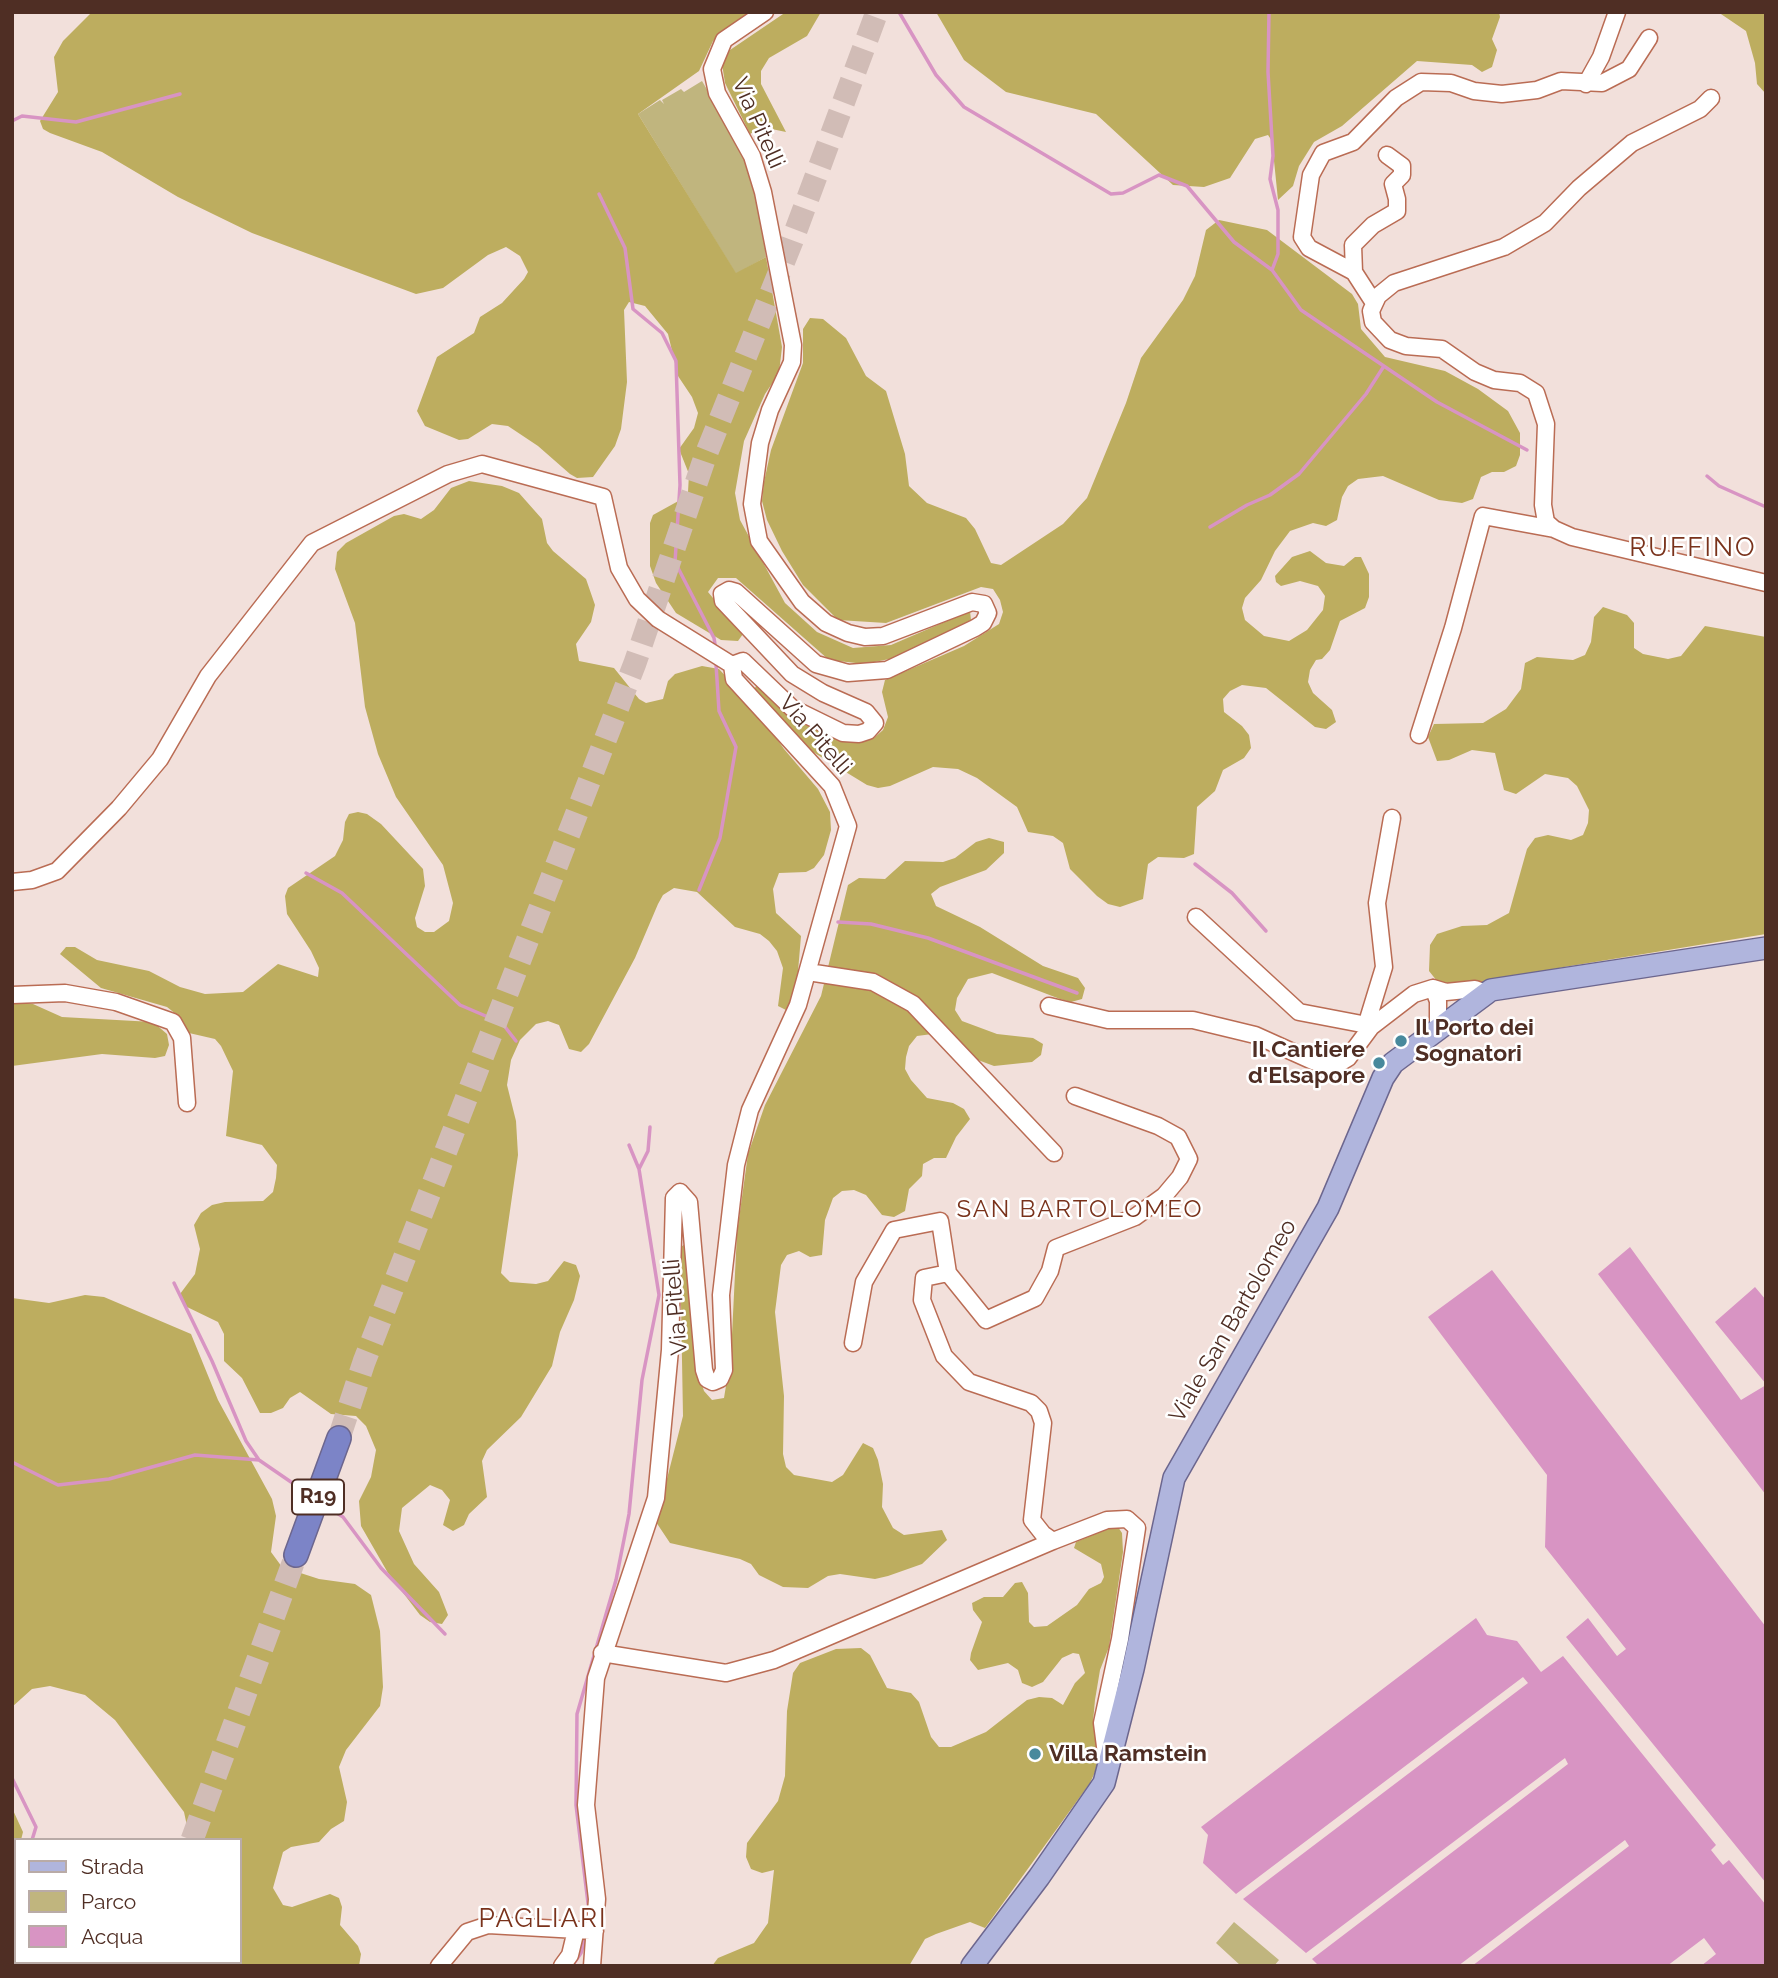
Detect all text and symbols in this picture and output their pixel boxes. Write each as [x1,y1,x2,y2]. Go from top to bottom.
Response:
street label: Via Pitelli [726,73,790,173]
district label: RUFFINO [1630,532,1756,564]
street label: Via Pitelli [773,689,857,781]
place label: Il Porto dei Sognatori [1415,1014,1534,1068]
marker: Il Porto dei Sognatori [1393,1033,1409,1049]
place label: Il Cantiere d'Elsapore [1248,1036,1365,1090]
marker: Il Cantiere d'Elsapore [1371,1055,1387,1071]
district label: SAN BARTOLOMEO [958,1196,1202,1224]
street label: Viale San Bartolomeo [1164,1215,1302,1427]
street label: Via Pitelli [658,1258,694,1356]
road number: R19 [292,1480,344,1514]
place label: Villa Ramstein [1049,1740,1207,1768]
marker: Villa Ramstein [1027,1746,1043,1762]
legend [14,1838,242,1964]
text: Strada [81,1854,144,1879]
text: Parco [81,1889,136,1914]
district label: PAGLIARI [479,1903,607,1935]
text: Acqua [81,1924,143,1949]

